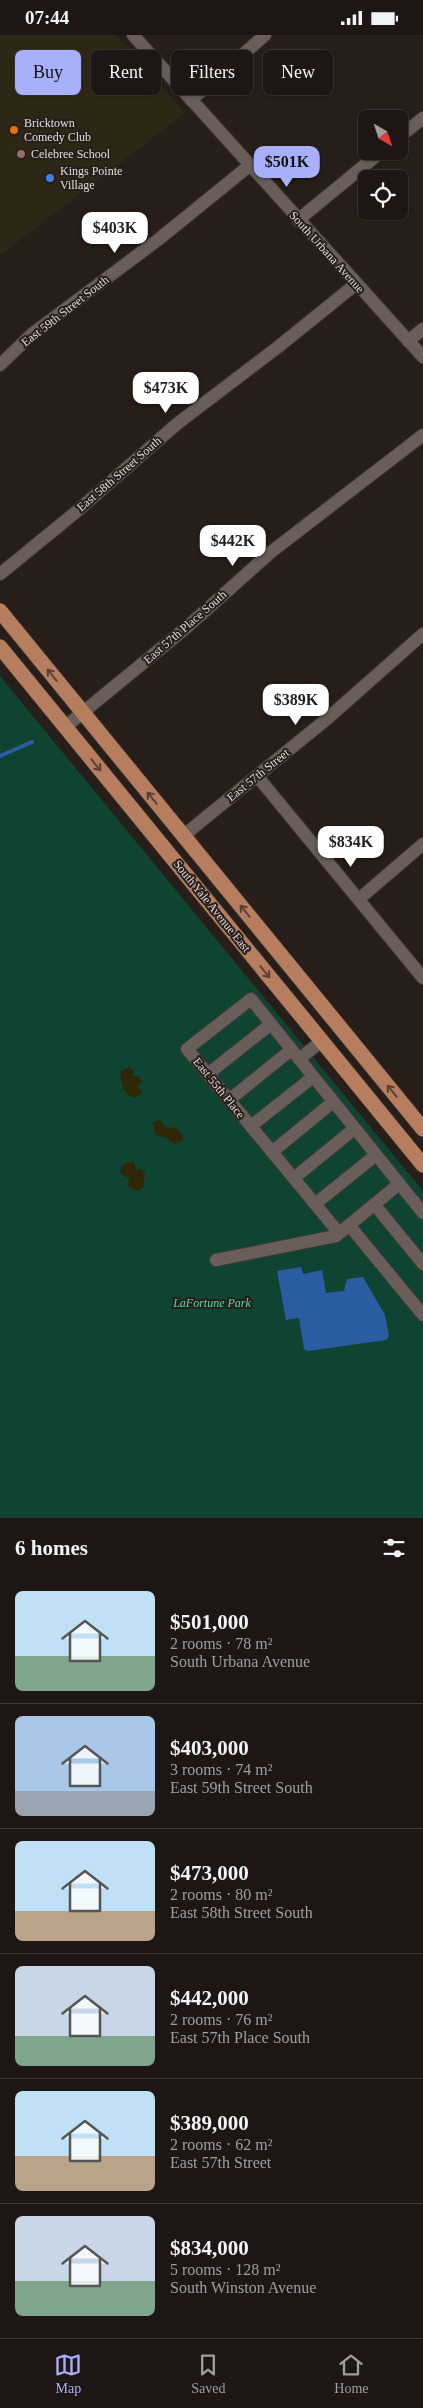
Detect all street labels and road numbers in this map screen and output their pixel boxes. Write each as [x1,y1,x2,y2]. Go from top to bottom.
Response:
street label: South Urbana Avenue [287,208,367,296]
street label: East 59th Street South [19,273,111,349]
street label: East 58th Street South [74,434,164,514]
street label: East 57th Place South [141,587,229,667]
street label: East 57th Street [224,745,292,804]
street label: South Yale Avenue East [171,857,254,955]
street label: East 55th Place [190,1055,248,1121]

